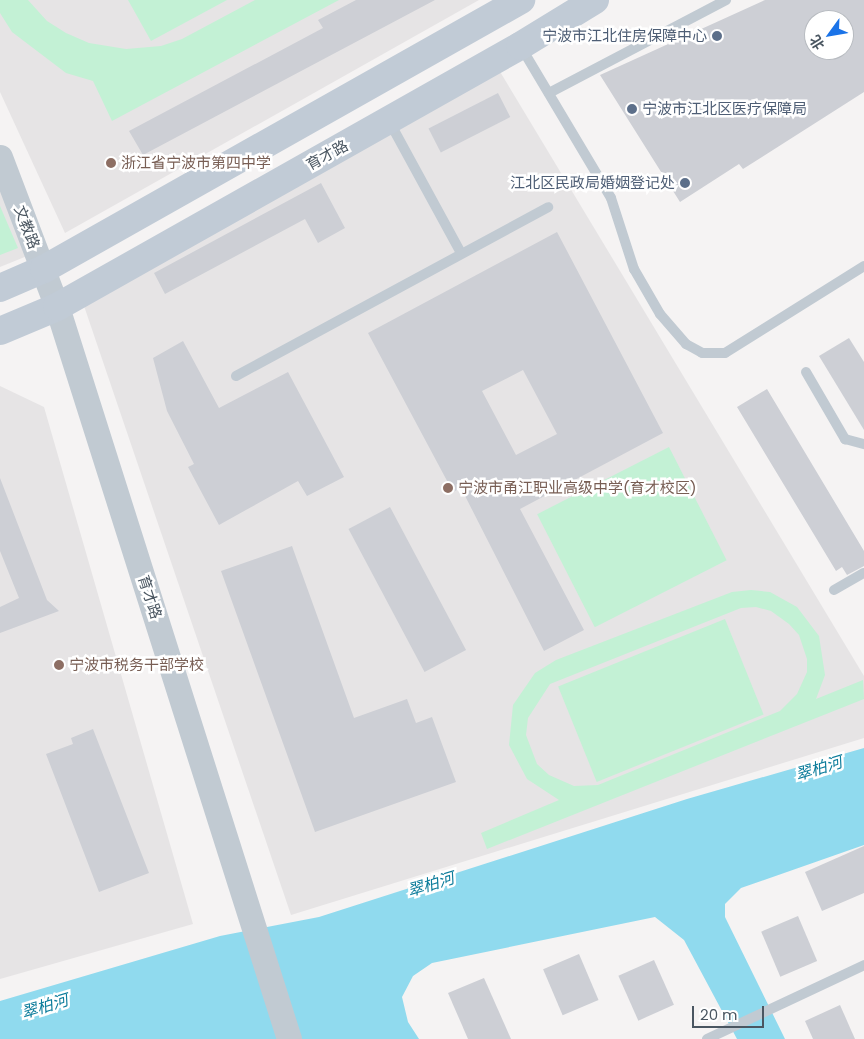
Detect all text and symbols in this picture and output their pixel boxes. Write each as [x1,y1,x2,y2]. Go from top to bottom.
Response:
north arrow [804,10,854,60]
place label: 宁波市江北住房保障中心 [542,27,707,45]
marker: 宁波市江北住房保障中心 [711,30,723,42]
text: 北 [805,31,829,54]
place label: 宁波市江北区医疗保障局 [642,100,807,118]
marker: 宁波市江北区医疗保障局 [626,103,638,115]
street label: 育才路 [303,136,351,174]
place label: 浙江省宁波市第四中学 [121,154,271,172]
marker: 浙江省宁波市第四中学 [105,157,117,169]
place label: 江北区民政局婚姻登记处 [510,174,675,192]
marker: 江北区民政局婚姻登记处 [679,177,691,189]
street label: 文教路 [11,203,43,251]
place label: 宁波市甬江职业高级中学(育才校区) [458,479,697,497]
marker: 宁波市甬江职业高级中学(育才校区) [442,482,454,494]
street label: 育才路 [134,573,166,621]
place label: 宁波市税务干部学校 [69,656,204,674]
marker: 宁波市税务干部学校 [53,659,65,671]
water label: 翠柏河 [793,753,845,785]
water label: 翠柏河 [405,869,457,901]
water label: 翠柏河 [19,991,71,1023]
scale bar [694,996,766,1028]
text: 20 m [700,1004,738,1025]

